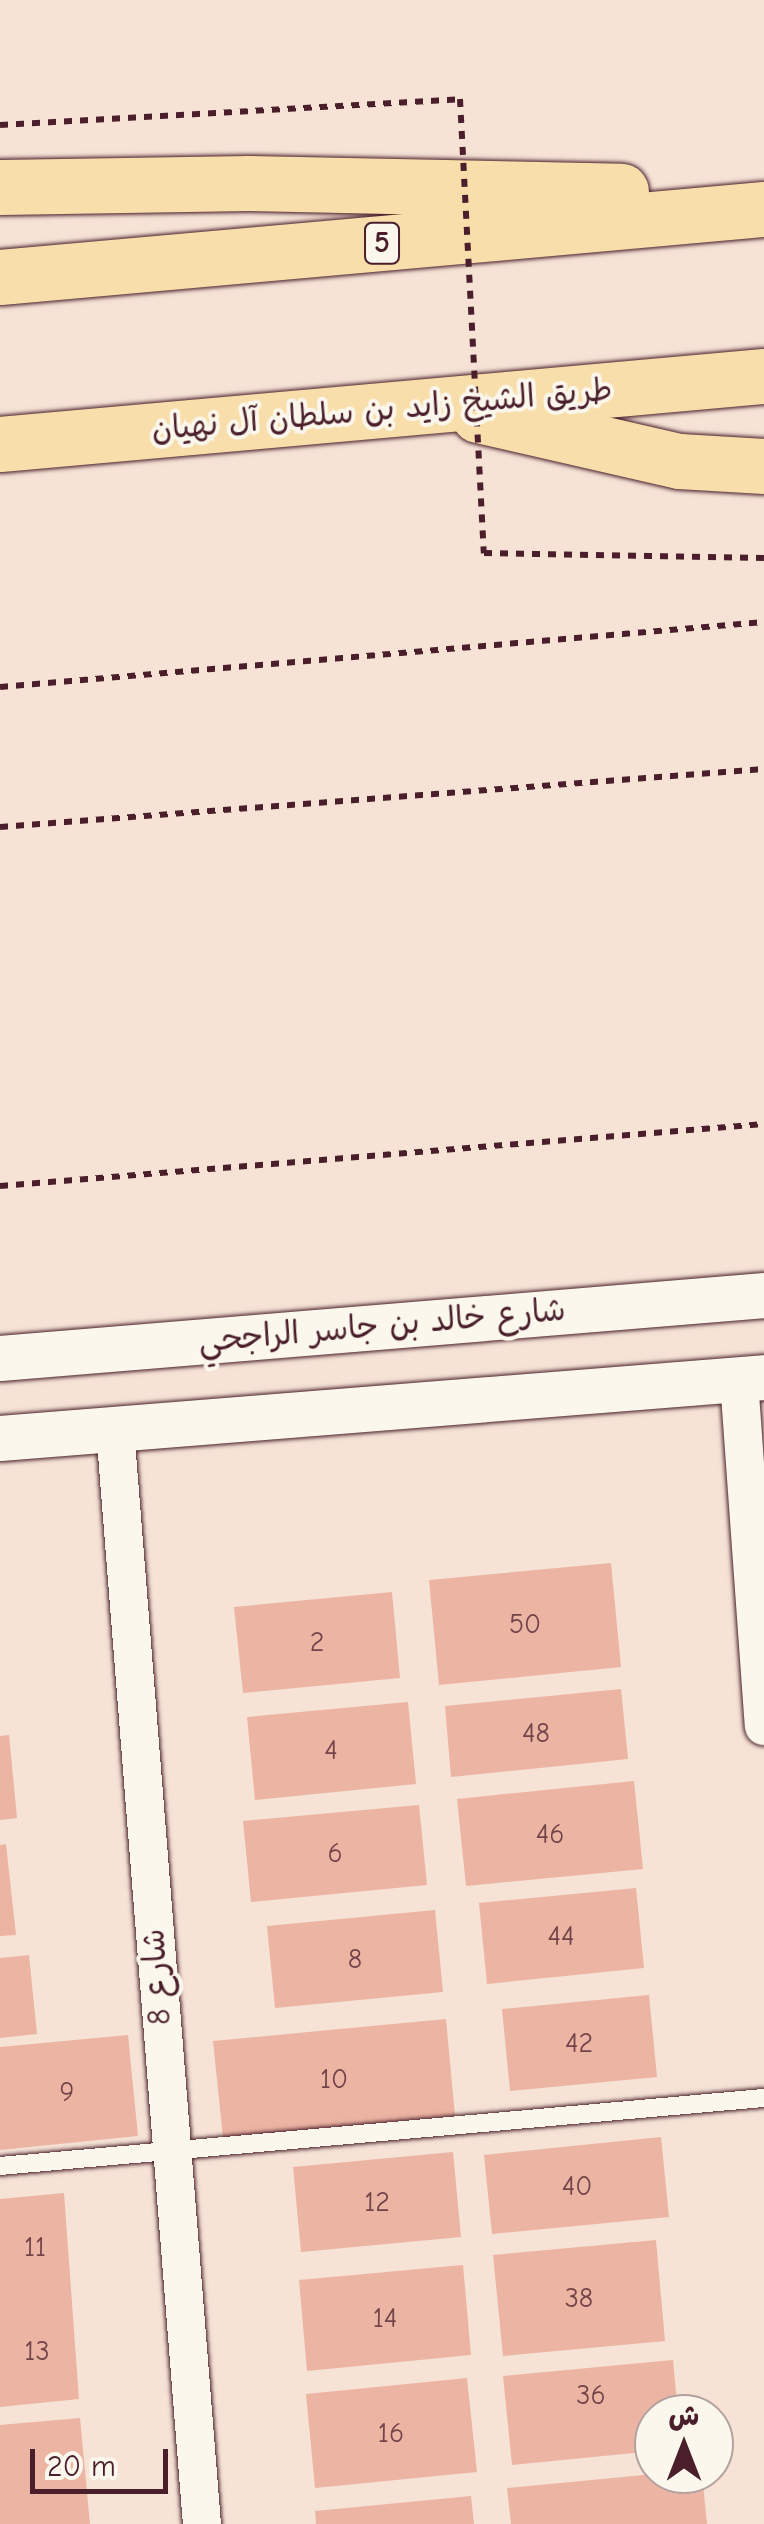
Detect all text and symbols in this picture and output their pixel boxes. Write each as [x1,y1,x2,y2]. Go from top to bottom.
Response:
road number: 5 [362,218,402,268]
street label: طريق الشيخ زايد بن سلطان آل نهيان [150,371,614,449]
street label: شارع خالد بن جاسر الراجحي [197,1291,567,1361]
house number: 50 [509,1607,541,1641]
house number: 2 [310,1625,324,1659]
house number: 48 [522,1716,550,1750]
house number: 4 [324,1733,338,1767]
house number: 46 [536,1817,564,1851]
house number: 6 [327,1836,343,1870]
house number: 44 [547,1919,575,1953]
street label: شارع 8 [134,1928,180,2026]
house number: 8 [348,1942,362,1976]
house number: 42 [565,2026,593,2060]
house number: 10 [320,2062,348,2096]
house number: 9 [60,2075,74,2109]
house number: 40 [562,2169,592,2203]
house number: 12 [364,2185,390,2219]
house number: 11 [24,2230,46,2264]
house number: 38 [565,2281,593,2315]
house number: 14 [373,2301,397,2335]
house number: 13 [24,2334,50,2368]
house number: 36 [576,2378,606,2412]
north arrow [634,2394,734,2494]
text: ش [669,2400,699,2432]
house number: 16 [378,2416,404,2450]
scale bar [35,2429,172,2491]
text: 20 m [47,2449,116,2484]

